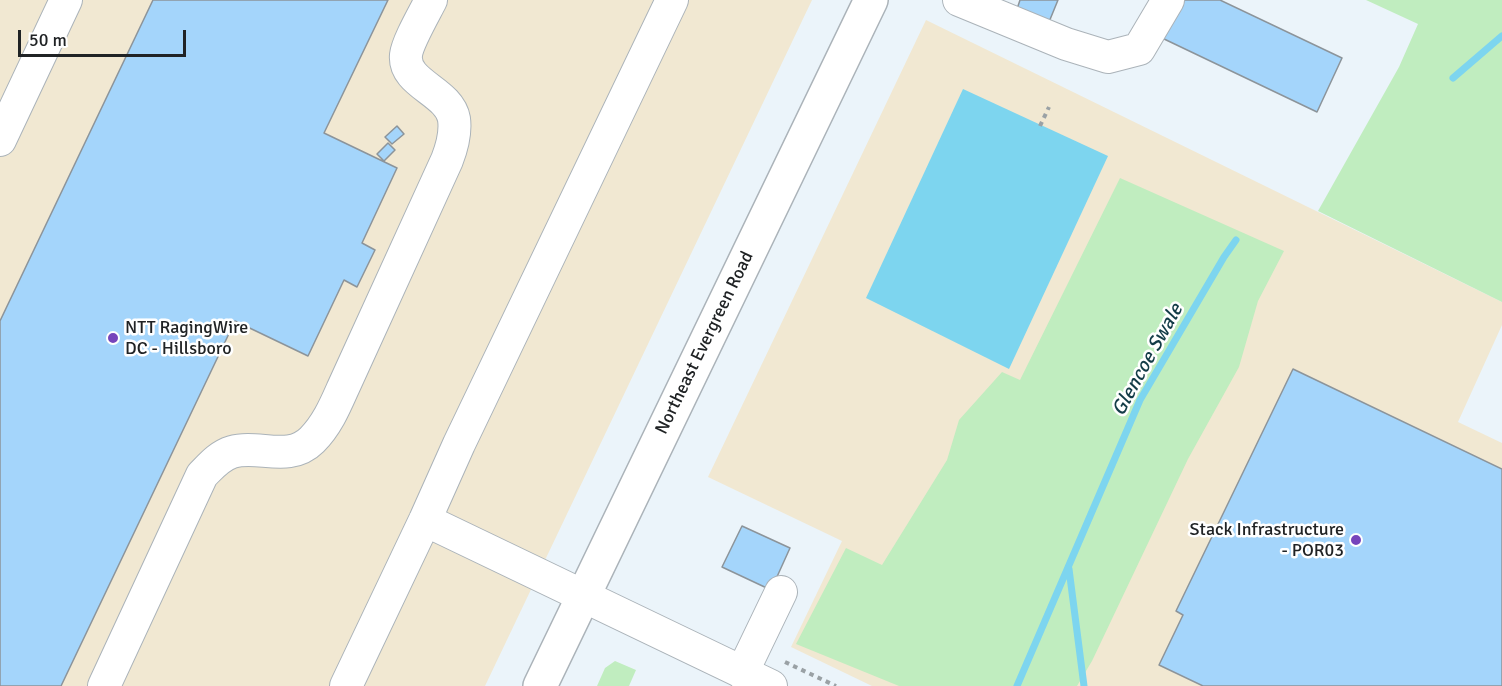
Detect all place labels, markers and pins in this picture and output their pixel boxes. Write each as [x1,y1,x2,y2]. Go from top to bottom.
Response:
place label: NTT RagingWire DC - Hillsboro [125,317,248,360]
marker: NTT RagingWire DC - Hillsboro [106,331,120,345]
place label: Stack Infrastructure - POR03 [1190,519,1344,562]
marker: Stack Infrastructure - POR03 [1349,533,1363,547]

